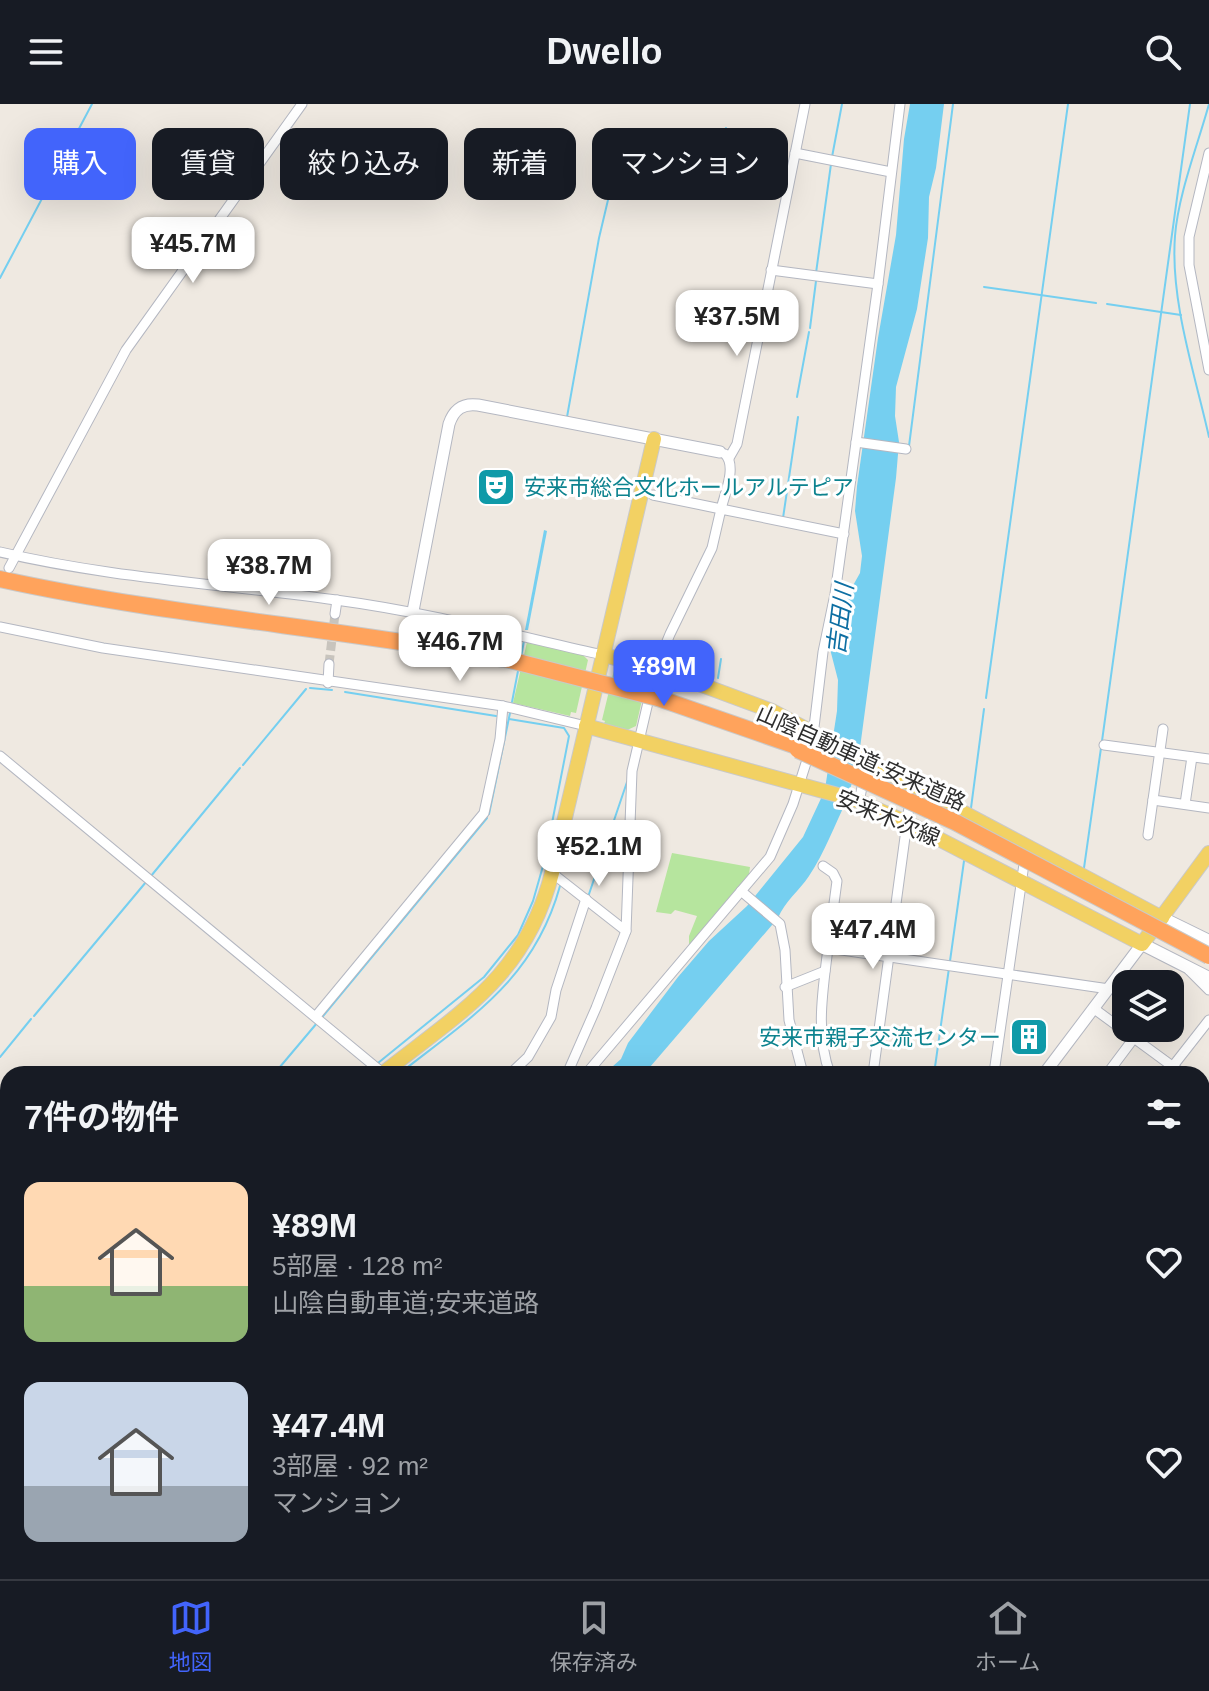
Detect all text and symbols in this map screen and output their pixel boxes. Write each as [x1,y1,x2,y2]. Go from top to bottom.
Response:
icon: menu [24,30,68,74]
icon: search [1141,30,1185,74]
text: Dwello [546,31,663,72]
chip: 購入 [24,128,136,200]
chip: 賃貸 [152,128,264,200]
chip: 絞り込み [280,128,448,200]
chip: 新着 [464,128,576,200]
chip: マンション [592,128,788,200]
pin: ¥45.7M [128,217,258,285]
text: ¥45.7M [150,228,236,258]
pin: ¥37.5M [672,290,802,358]
text: ¥37.5M [694,301,780,331]
theatre icon: 安来市総合文化ホールアルテピア [475,466,517,508]
place label: 安来市総合文化ホールアルテピア [524,475,854,500]
pin: ¥38.7M [204,539,334,607]
text: ¥38.7M [226,550,312,580]
water label: 吉田川 [822,579,858,656]
pin: ¥46.7M [395,615,525,683]
text: ¥46.7M [417,626,503,656]
pin: ¥89M [617,640,711,708]
text: ¥89M [631,651,697,681]
street label: 山陰自動車道;安来道路 [753,701,969,815]
street label: 安来木次線 [832,785,944,851]
pin: ¥52.1M [534,820,664,888]
text: ¥52.1M [556,831,642,861]
pin: ¥47.4M [808,903,938,971]
text: ¥47.4M [830,914,916,944]
map controls [1112,970,1184,1042]
button: layers [1112,970,1184,1042]
building icon: 安来市親子交流センター [1008,1016,1050,1058]
place label: 安来市親子交流センター [759,1025,1001,1050]
icon: filters [1142,1092,1186,1136]
text: 7件の物件 [24,1098,179,1136]
text: ¥89M [272,1206,357,1244]
icon: home [88,1214,184,1310]
icon: heart [1142,1240,1186,1284]
text: 5部屋 · 128 m² [272,1251,443,1281]
text: 山陰自動車道;安来道路 [272,1288,539,1318]
text: ¥47.4M [272,1406,385,1444]
icon: home [88,1414,184,1510]
icon: heart [1142,1440,1186,1484]
text: 3部屋 · 92 m² [272,1451,428,1481]
text: マンション [272,1488,402,1518]
tab: 地図 [169,1596,213,1676]
tab: 保存済み [550,1596,638,1676]
tab: ホーム [975,1596,1040,1676]

